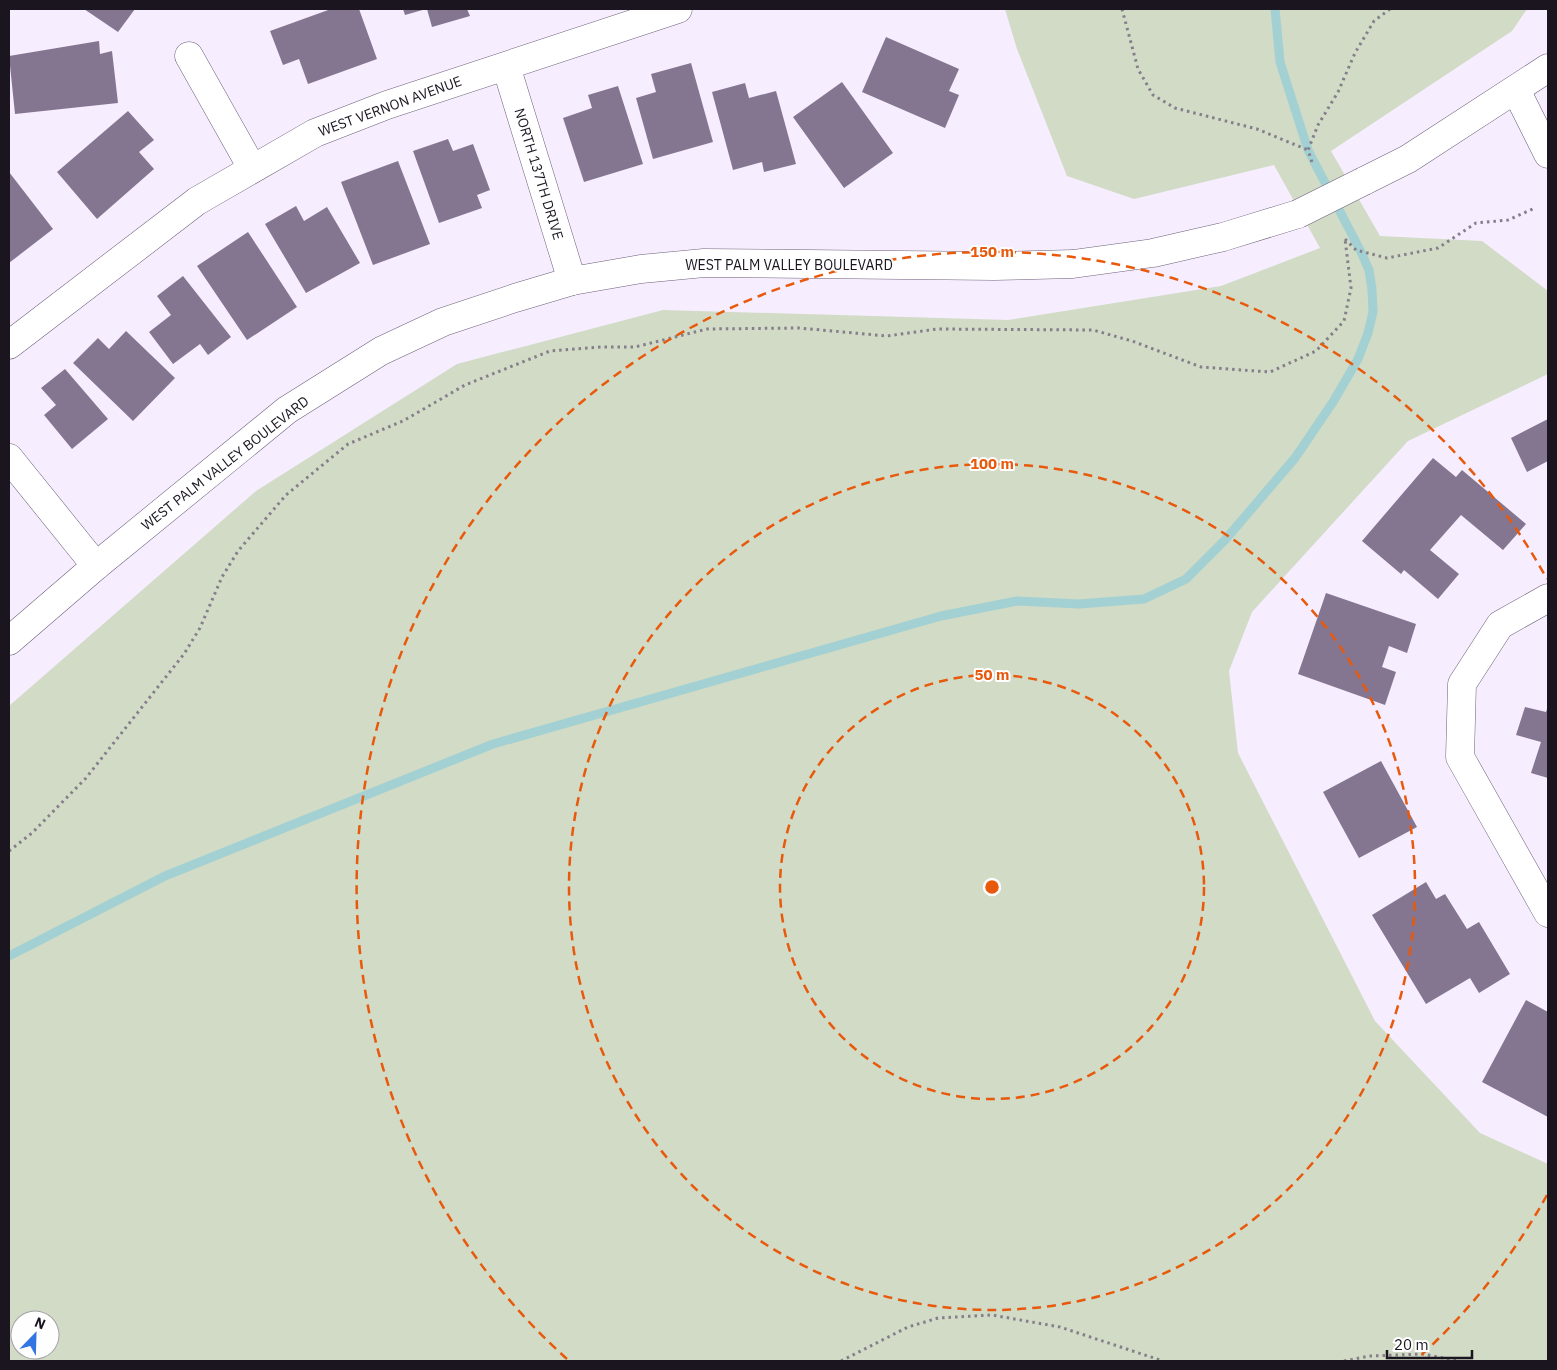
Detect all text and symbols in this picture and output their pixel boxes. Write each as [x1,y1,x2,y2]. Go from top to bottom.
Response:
street label: WEST VERNON AVENUE [316,72,464,140]
street label: NORTH 137TH DRIVE [510,106,568,242]
text: 150 m [970,242,1014,261]
street label: WEST PALM VALLEY BOULEVARD [685,256,893,274]
street label: WEST PALM VALLEY BOULEVARD [138,392,312,534]
text: 100 m [970,454,1014,473]
text: 50 m [975,665,1009,684]
centre of rings [983,878,1001,896]
north arrow [10,1310,60,1360]
text: N [32,1313,48,1333]
scale bar [1387,1328,1472,1360]
text: 20 m [1394,1335,1429,1354]

